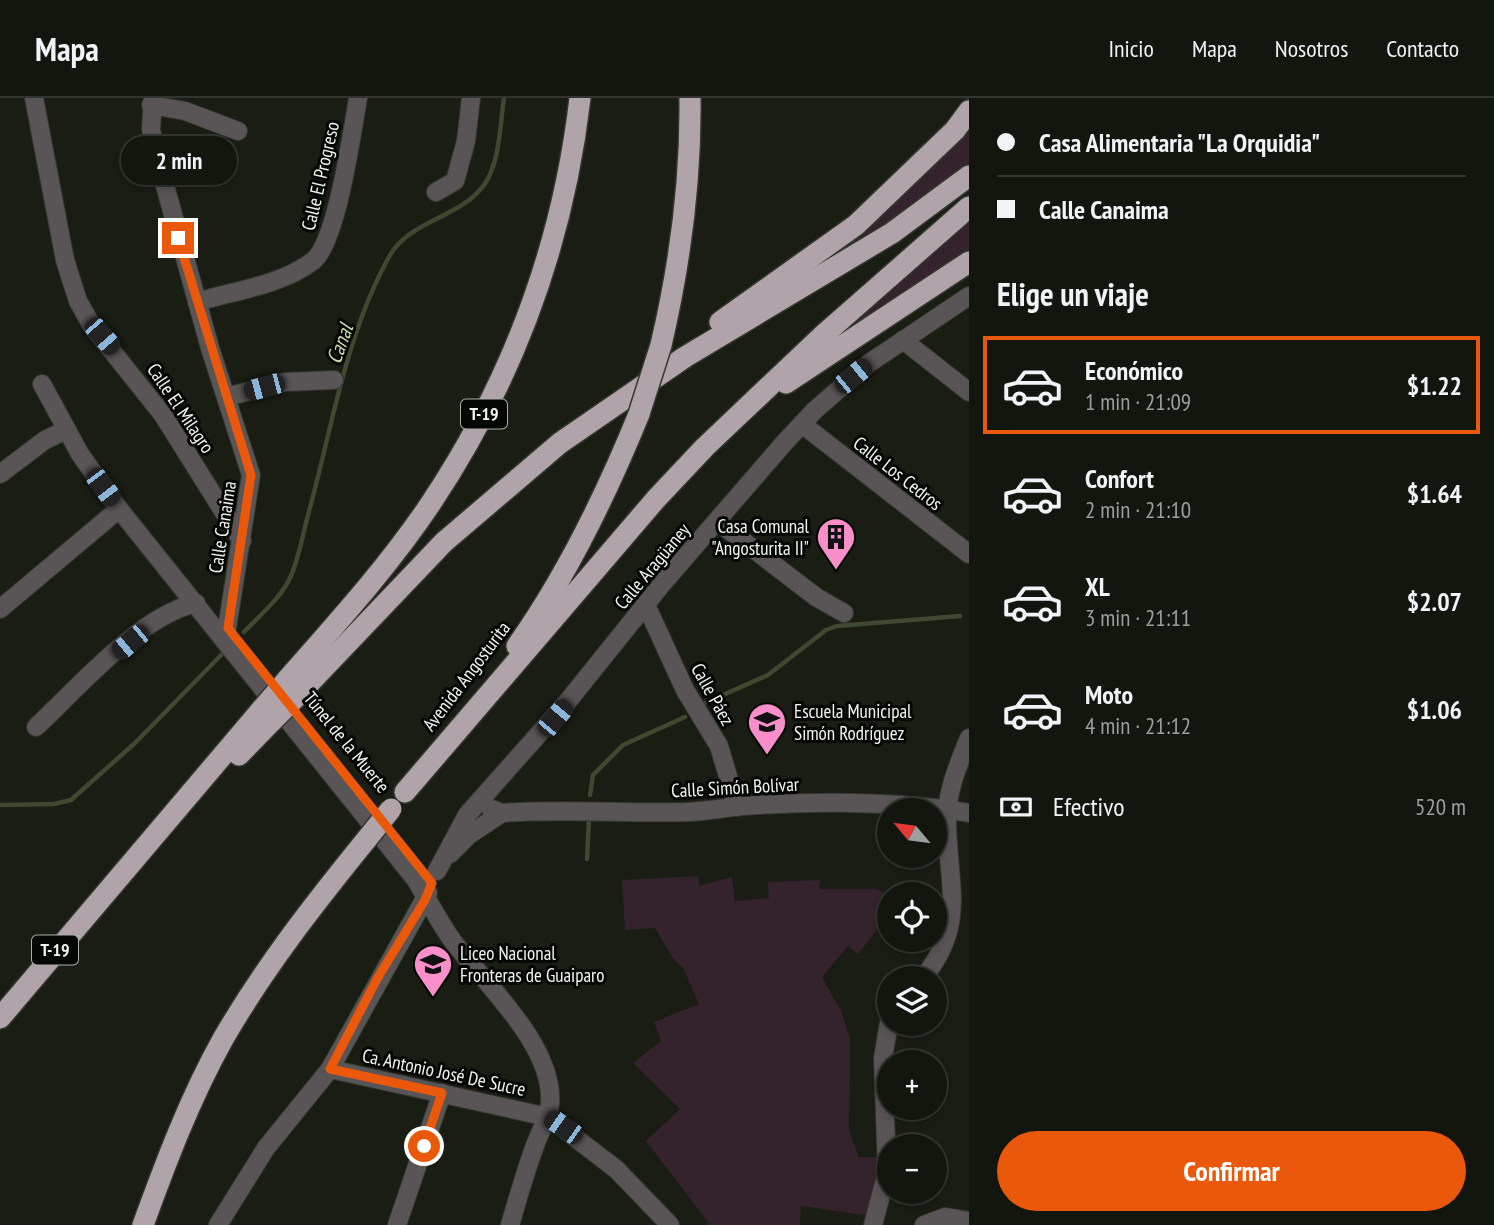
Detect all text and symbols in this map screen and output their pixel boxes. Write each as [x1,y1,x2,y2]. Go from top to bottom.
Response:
text: Mapa [35,27,99,70]
text: Inicio [1108,33,1154,64]
text: Mapa [1192,33,1237,64]
text: Nosotros [1275,33,1348,64]
text: Contacto [1386,33,1459,64]
street label: Calle El Progreso [296,119,344,233]
text: Casa Alimentaria "La Orquidia" [1039,126,1320,159]
callout: 2 min [120,136,236,186]
text: 2 min [156,146,202,175]
text: Calle Canaima [1039,193,1169,226]
route end [162,222,194,254]
text: Elige un viaje [997,273,1149,315]
car [81,313,124,359]
water label: Canal [320,318,360,367]
icon: car [1001,354,1064,417]
text: Económico [1085,354,1183,387]
car [831,355,876,397]
street label: Calle El Milagro [142,358,220,458]
text: $1.22 [1407,369,1462,402]
car [241,371,288,403]
text: 1 min · 21:09 [1085,387,1191,416]
road number: T-19 [461,400,507,428]
street label: Calle Los Cedros [849,431,947,515]
icon: car [1001,462,1064,525]
text: Confort [1085,462,1154,495]
car [82,464,125,510]
text: $1.64 [1407,477,1462,510]
street label: Calle Canaima [203,479,241,575]
text: 2 min · 21:10 [1085,495,1191,524]
place label: Casa Comunal "Angosturita II" [711,514,810,560]
building icon: Casa Comunal "Angosturita II" [815,516,857,571]
street label: Calle Aragüaney [609,517,696,614]
icon: car [1001,570,1064,633]
text: XL [1085,570,1110,603]
text: $2.07 [1407,585,1462,618]
text: 3 min · 21:11 [1085,603,1191,632]
street label: Avenida Angosturita [417,616,515,736]
car [108,620,153,664]
street label: Calle Páez [686,659,740,729]
icon: car [1001,678,1064,741]
text: Moto [1085,678,1133,711]
street label: Túnel de la Muerte [299,687,395,798]
text: $1.06 [1407,693,1462,726]
car [534,695,577,741]
place label: Escuela Municipal Simón Rodríguez [794,699,912,745]
school or university icon: Escuela Municipal Simón Rodríguez [746,701,788,756]
text: 4 min · 21:12 [1085,711,1191,740]
street label: Calle Simón Bolívar [671,772,800,802]
icon: cash [997,788,1035,826]
text: Efectivo [1053,790,1125,823]
text: 520 m [1415,792,1466,821]
north arrow [877,798,947,868]
map controls [877,798,947,1204]
button: locate [877,882,947,952]
road number: T-19 [32,936,78,964]
place label: Liceo Nacional Fronteras de Guaiparo [460,941,604,987]
school or university icon: Liceo Nacional Fronteras de Guaiparo [412,943,454,998]
button: layers [877,966,947,1036]
street label: Ca. Antonio José De Sucre [360,1043,528,1101]
button: + [877,1050,947,1120]
car [540,1106,587,1148]
route start [408,1130,440,1162]
button: Confirmar [997,1131,1466,1211]
button: − [877,1134,947,1204]

